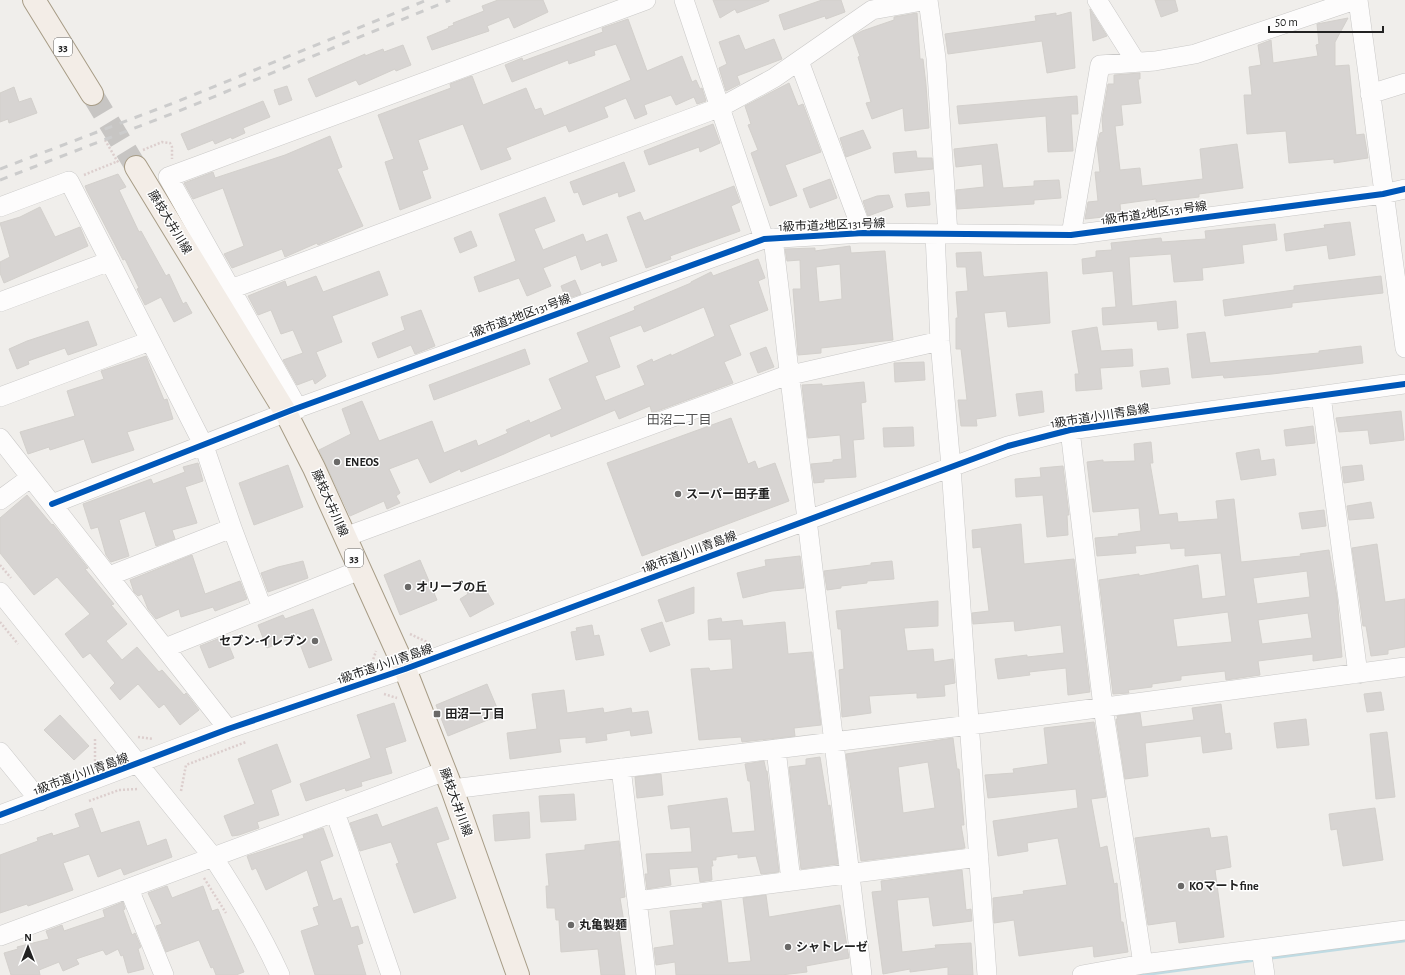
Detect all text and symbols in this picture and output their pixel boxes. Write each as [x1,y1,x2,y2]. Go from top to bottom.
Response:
scale bar [1269,8,1383,34]
text: 50 m [1275,16,1298,28]
road number: 33 [54,38,72,56]
street label: 藤枝大井川線 [146,188,195,256]
street label: 1級市道2地区131号線 [1100,199,1208,226]
street label: 1級市道2地区131号線 [778,216,886,233]
street label: 1級市道2地区131号線 [467,291,572,340]
street label: 1級市道小川青島線 [1049,401,1150,430]
district label: 田沼二丁目 [646,413,712,427]
place label: ENEOS [345,456,379,468]
marker: ENEOS [332,457,342,467]
street label: 藤枝大井川線 [310,467,351,538]
place label: スーパー田子重 [686,487,770,500]
marker: スーパー田子重 [673,489,683,499]
street label: 1級市道小川青島線 [640,528,738,575]
road number: 33 [345,549,363,567]
place label: オリーブの丘 [416,580,487,593]
marker: オリーブの丘 [403,582,413,592]
place label: セブン-イレブン [219,634,307,647]
marker: セブン-イレブン [310,636,320,646]
street label: 1級市道小川青島線 [335,641,434,686]
place label: 田沼一丁目 [445,707,505,720]
marker: 田沼一丁目 [432,709,442,719]
street label: 1級市道小川青島線 [32,750,130,797]
street label: 藤枝大井川線 [438,766,475,838]
place label: KOマートfine [1189,880,1259,892]
marker: KOマートfine [1176,881,1186,891]
place label: 丸亀製麺 [579,918,627,931]
marker: 丸亀製麺 [566,920,576,930]
north arrow [8,927,48,967]
text: N [24,932,32,943]
place label: シャトレーゼ [796,940,868,953]
marker: シャトレーゼ [783,942,793,952]

